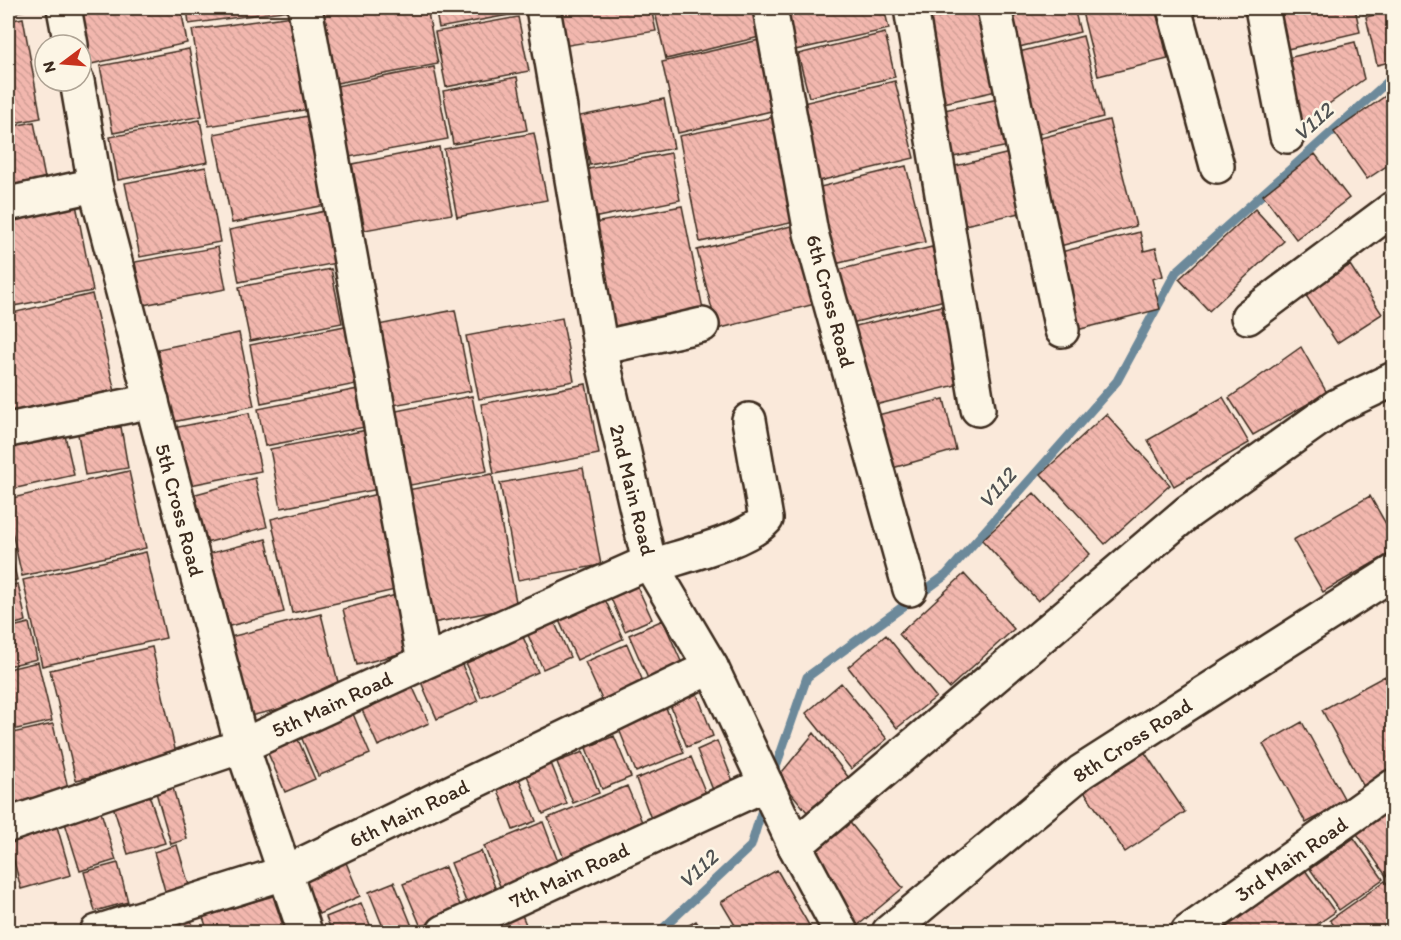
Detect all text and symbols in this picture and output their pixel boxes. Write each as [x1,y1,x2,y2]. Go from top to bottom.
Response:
north arrow [33,33,93,93]
text: N [38,59,60,75]
water label: V112 [1287,96,1340,147]
street label: 6th Cross Road [801,232,861,371]
street label: 2nd Main Road [605,422,662,559]
street label: 5th Cross Road [150,441,210,580]
water label: V112 [972,461,1023,514]
street label: 5th Main Road [268,665,397,743]
street label: 8th Cross Road [1068,692,1197,788]
street label: 6th Main Road [345,773,473,853]
street label: 3rd Main Road [1230,811,1352,907]
street label: 7th Main Road [505,836,633,914]
water label: V112 [672,843,725,894]

